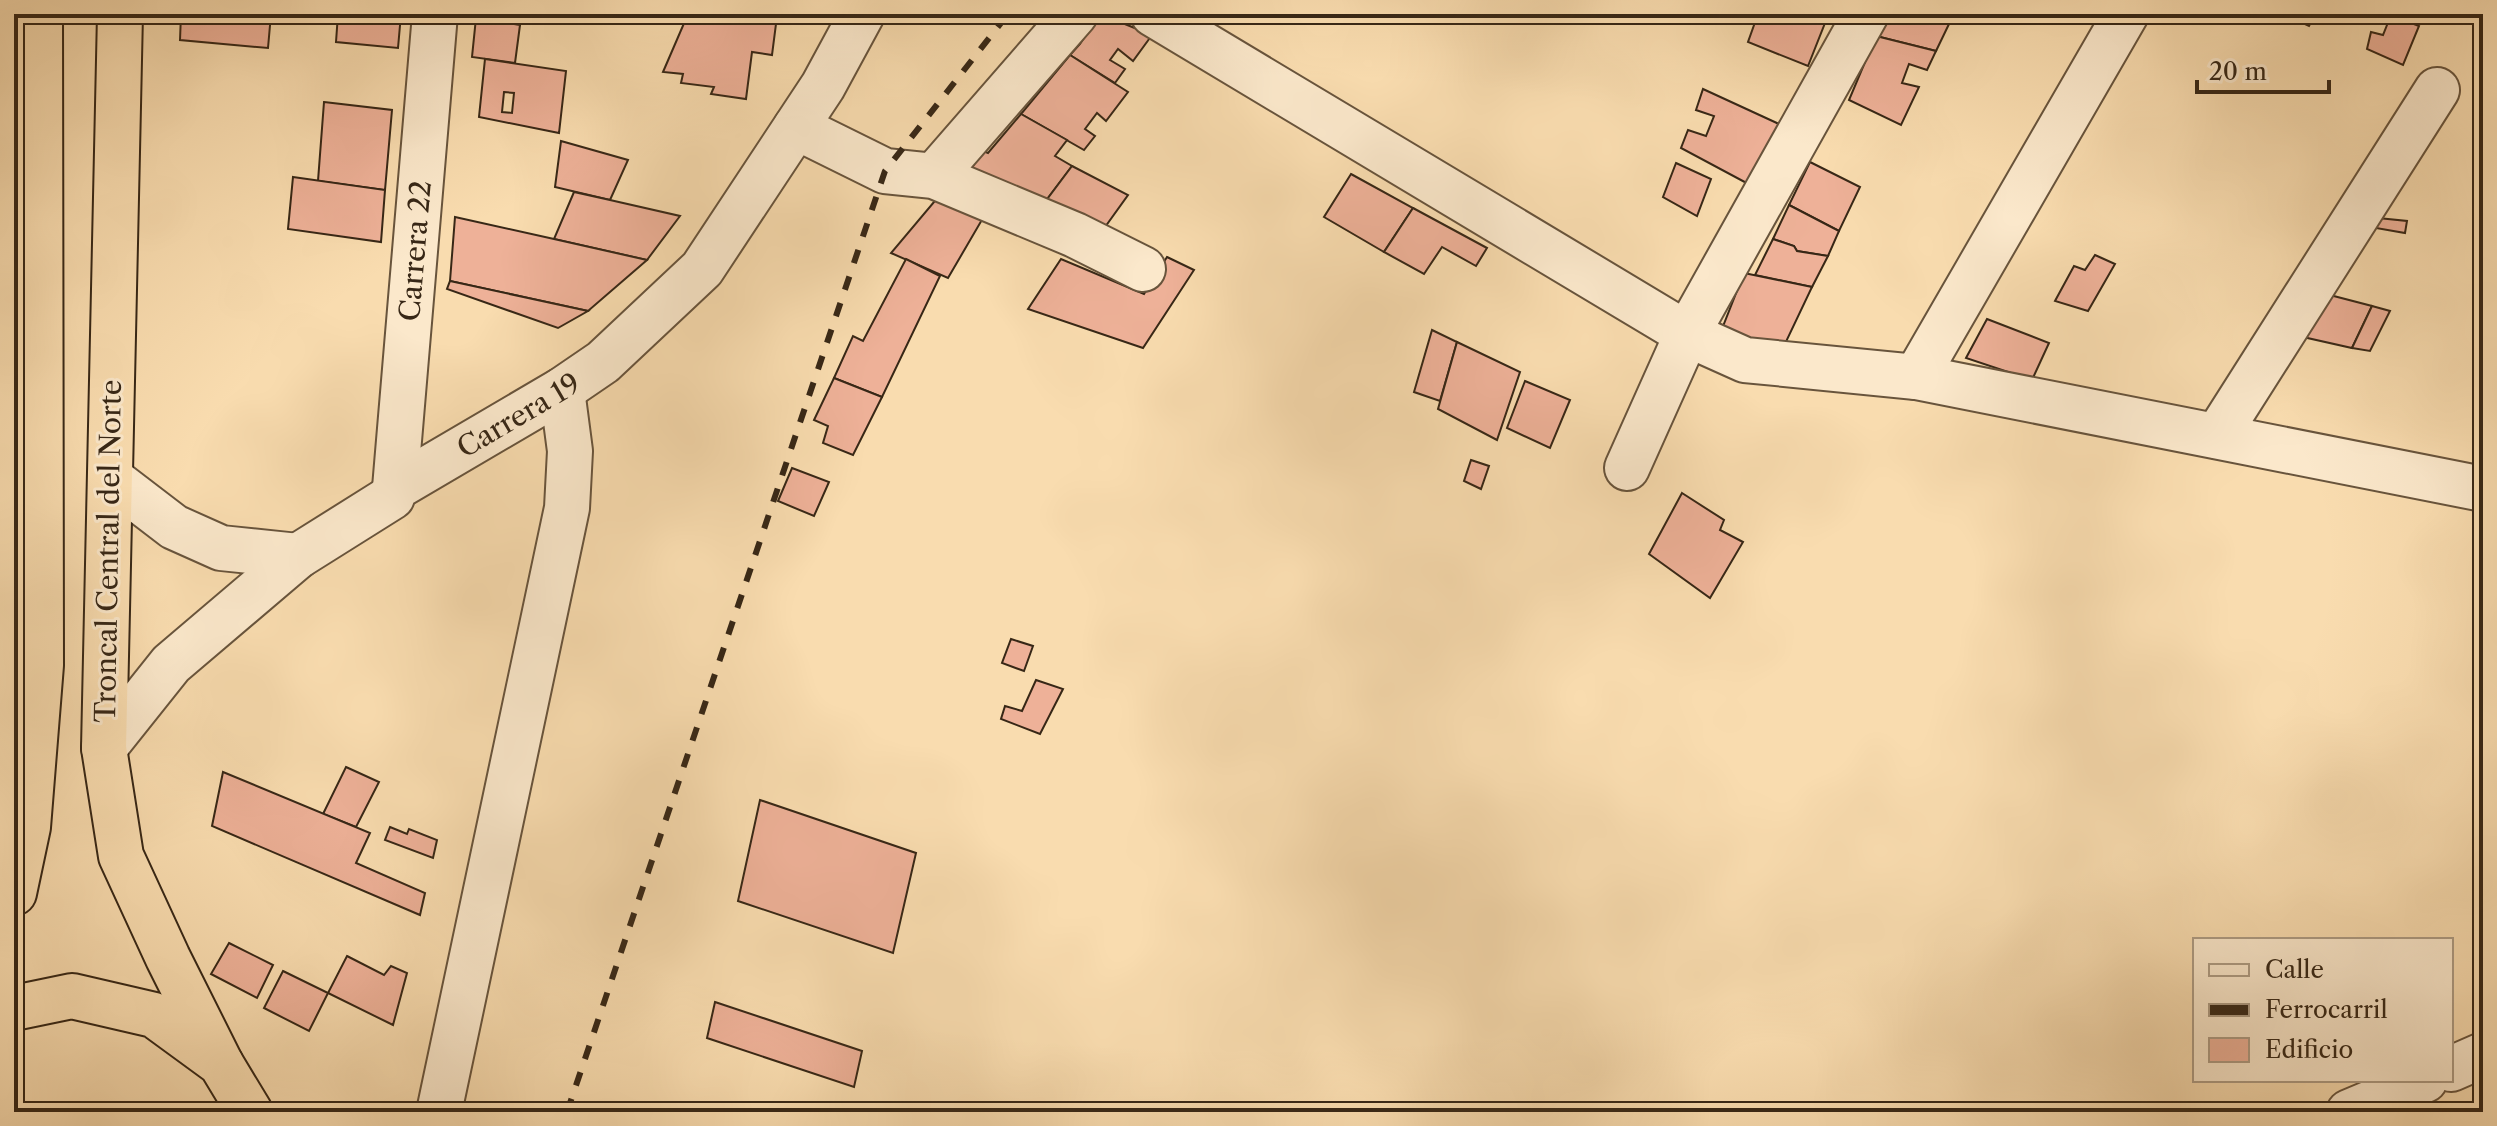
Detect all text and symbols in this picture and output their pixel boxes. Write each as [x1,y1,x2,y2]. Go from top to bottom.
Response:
scale bar [2197,44,2329,94]
text: 20 m [2209,57,2267,86]
street label: Carrera 22 [392,179,438,323]
street label: Carrera 19 [451,366,587,465]
street label: Troncal Central del Norte [88,379,128,723]
legend [2193,938,2453,1082]
text: Calle [2265,955,2324,984]
text: Ferrocarril [2265,995,2388,1024]
text: Edificio [2265,1035,2353,1064]

